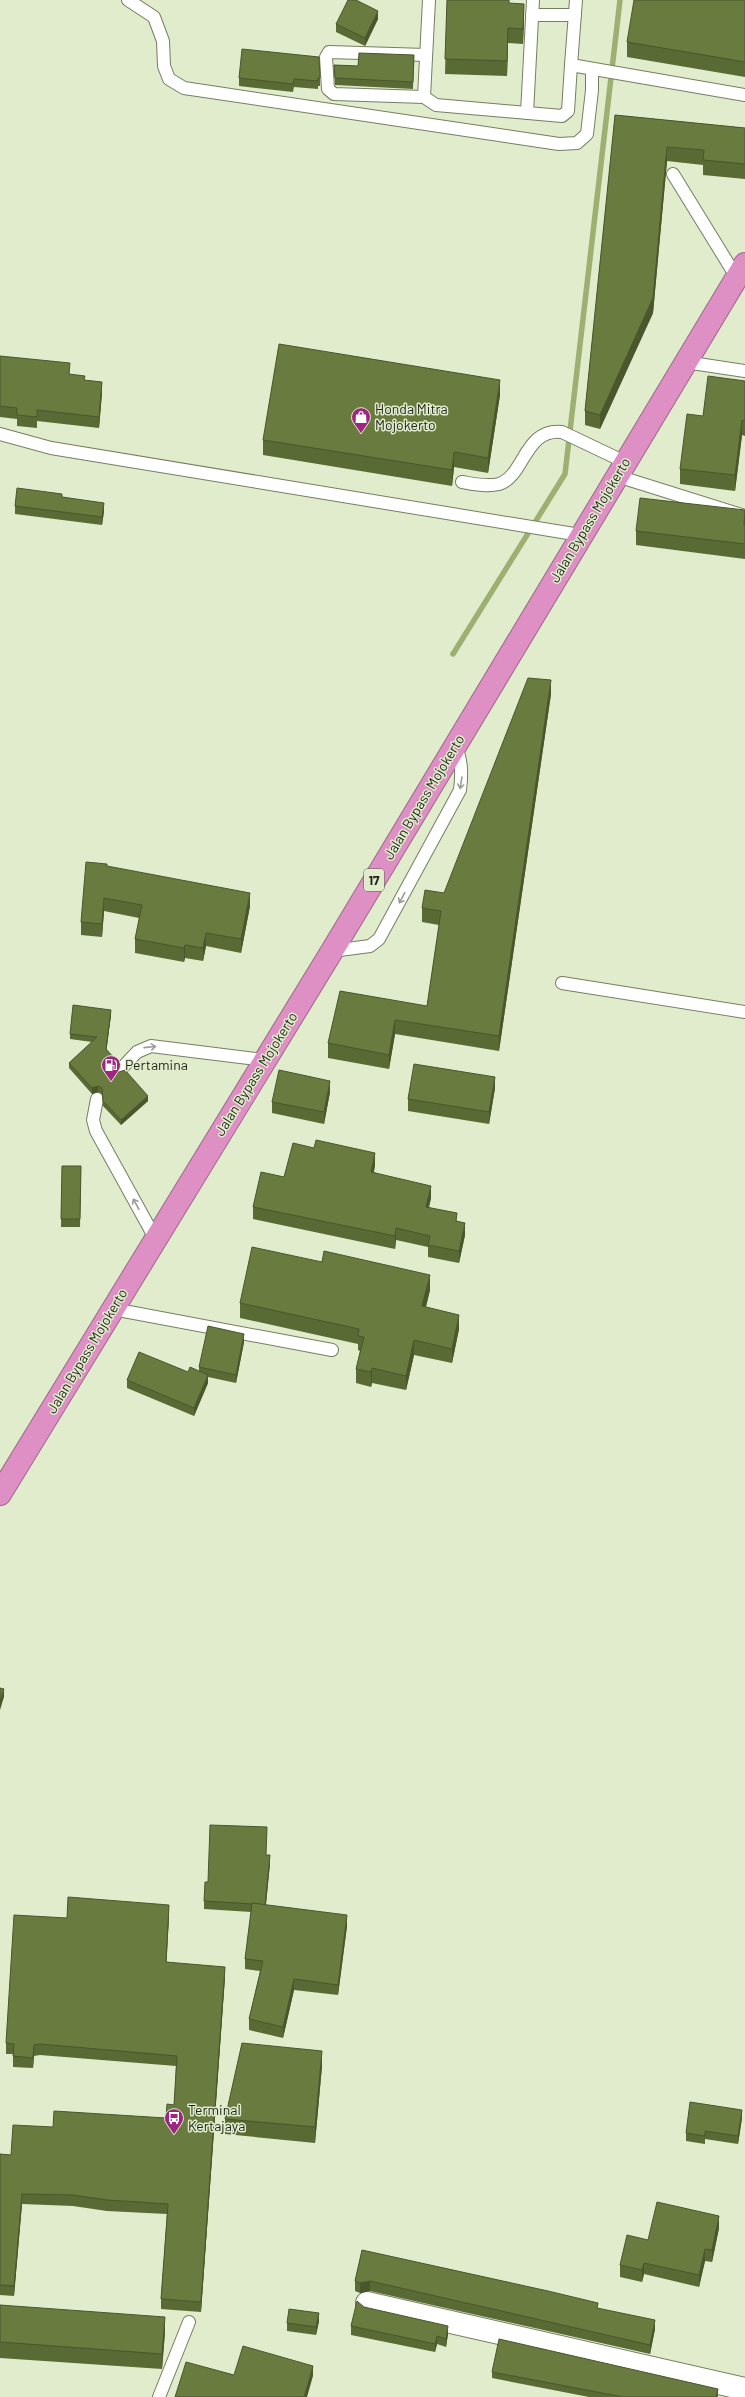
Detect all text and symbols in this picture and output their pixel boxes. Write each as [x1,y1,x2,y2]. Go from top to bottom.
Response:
place label: Honda Mitra Mojokerto [375,400,448,433]
shop icon: Honda Mitra Mojokerto [350,406,372,434]
street label: Jalan Bypass Mojokerto [546,454,634,585]
street label: Jalan Bypass Mojokerto [380,731,468,862]
one-way arrow [457,776,465,789]
road number: 17 [364,869,384,891]
one-way arrow [397,892,405,904]
street label: Jalan Bypass Mojokerto [211,1009,301,1139]
one-way arrow [143,1044,156,1051]
fuel station icon: Pertamina [100,1054,122,1082]
place label: Pertamina [125,1056,188,1073]
one-way arrow [132,1198,140,1210]
street label: Jalan Bypass Mojokerto [43,1285,131,1416]
place label: Terminal Kertajaya [188,2101,245,2134]
bus stop icon: Terminal Kertajaya [163,2107,185,2135]

